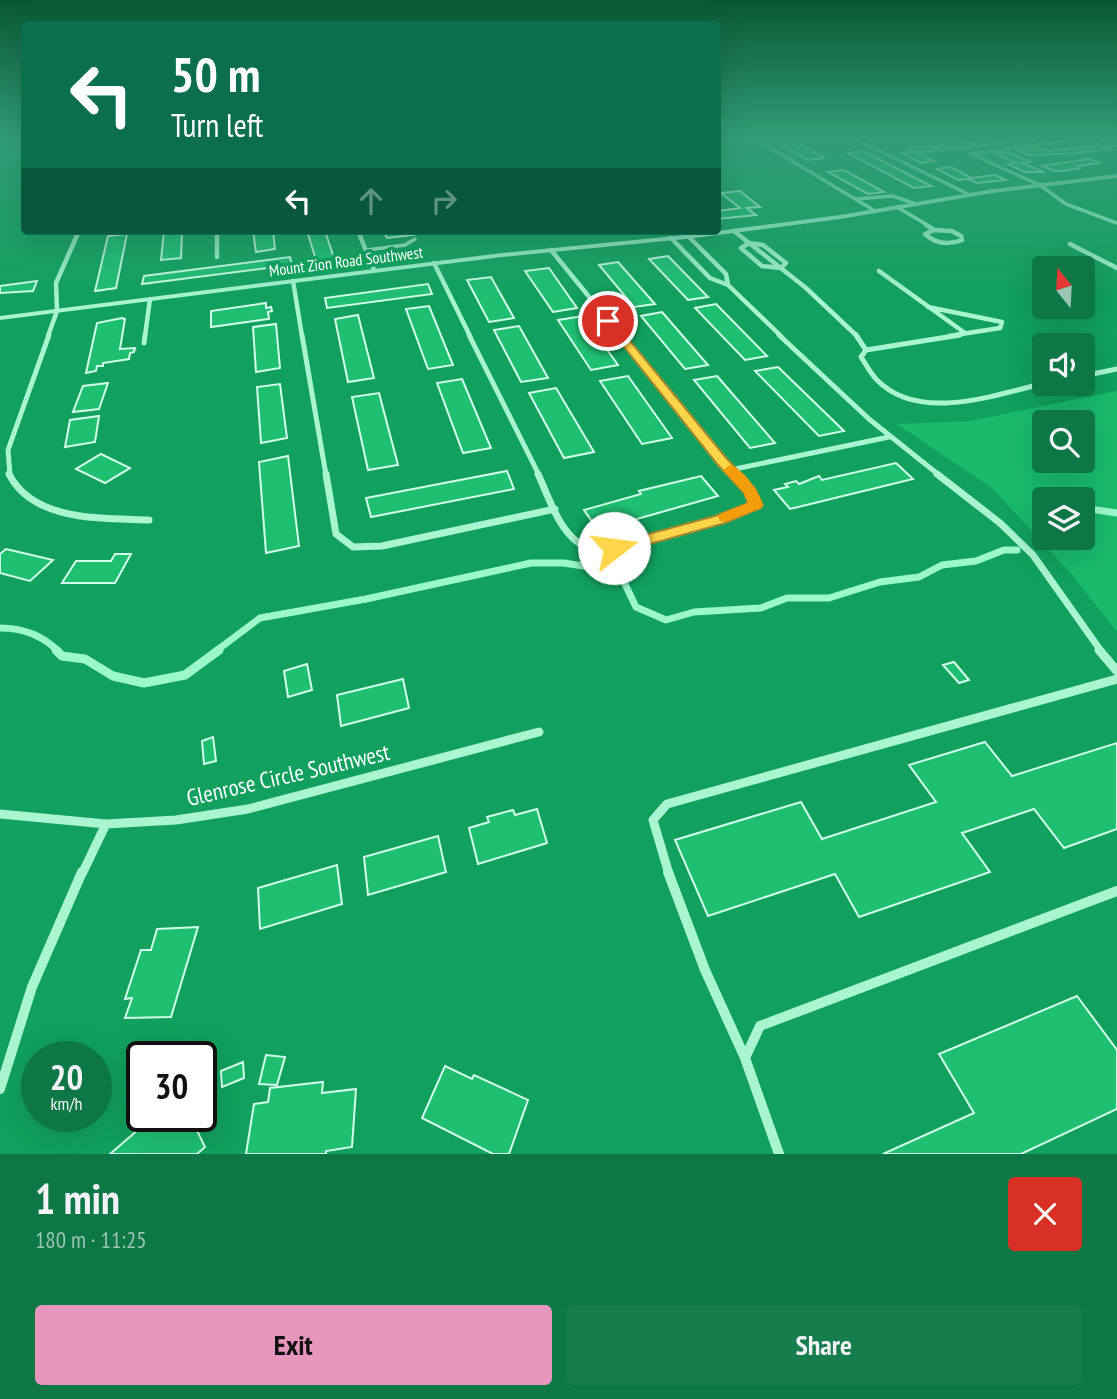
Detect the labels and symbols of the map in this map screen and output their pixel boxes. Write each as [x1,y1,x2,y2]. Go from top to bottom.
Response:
street label: Mount Zion Road Southwest [268,242,425,280]
north arrow [1032,256,1096,318]
pin [578,291,638,351]
position arrow [577,511,651,585]
street label: Glenrose Circle Southwest [183,737,393,812]
speed limit sign: 30 [126,1041,217,1132]

